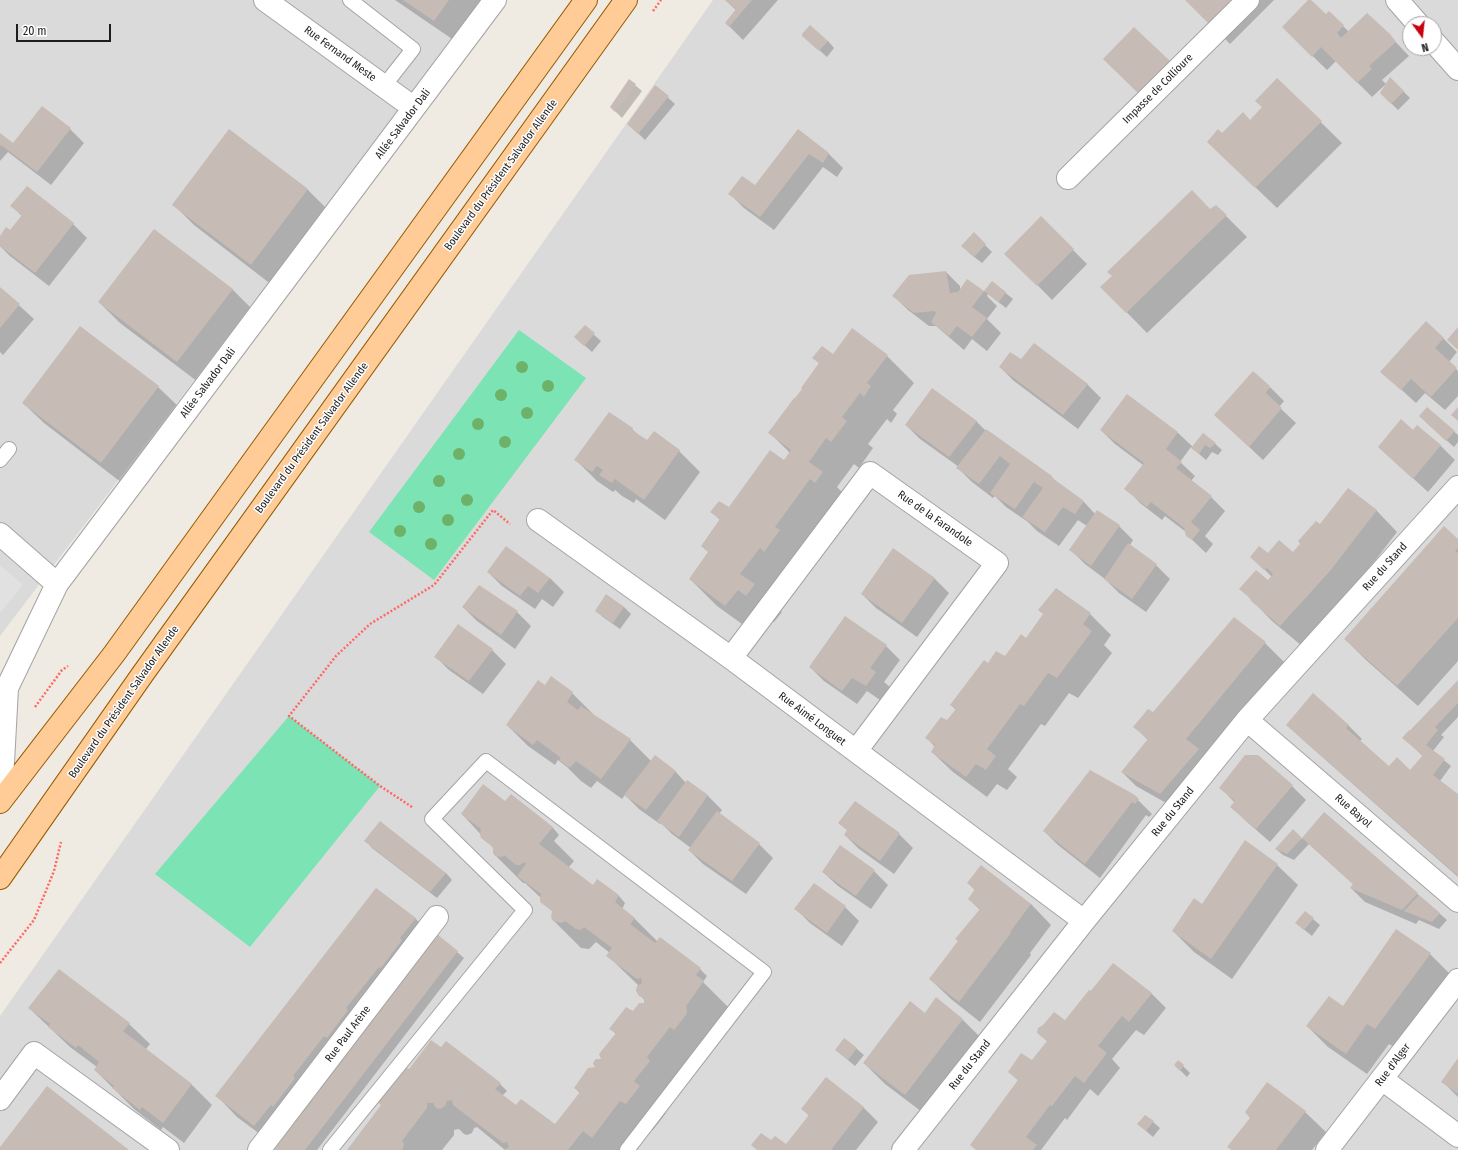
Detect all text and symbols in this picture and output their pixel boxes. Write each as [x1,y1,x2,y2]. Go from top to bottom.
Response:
scale bar [18,16,113,42]
north arrow [1402,16,1442,56]
street label: Rue Fernand Meste [301,23,379,85]
text: 20 m [23,24,47,38]
text: N [1420,40,1430,54]
street label: Impasse de Collioure [1120,51,1196,127]
street label: Allée Salvador Dali [372,86,434,162]
street label: Boulevard du Président Salvador Allende [442,97,560,253]
street label: Allée Salvador Dali [177,345,239,421]
street label: Boulevard du Président Salvador Allende [253,360,371,516]
street label: Rue de la Farandole [895,488,975,550]
street label: Rue du Stand [1360,540,1410,594]
street label: Boulevard du Président Salvador Allende [66,623,182,781]
street label: Rue Aimé Longuet [776,689,848,749]
street label: Rue du Stand [1149,785,1197,839]
street label: Rue Bayol [1332,791,1374,831]
street label: Rue Paul Arène [322,1003,374,1065]
street label: Rue du Stand [946,1037,994,1093]
street label: Rue d'Alger [1373,1041,1413,1089]

